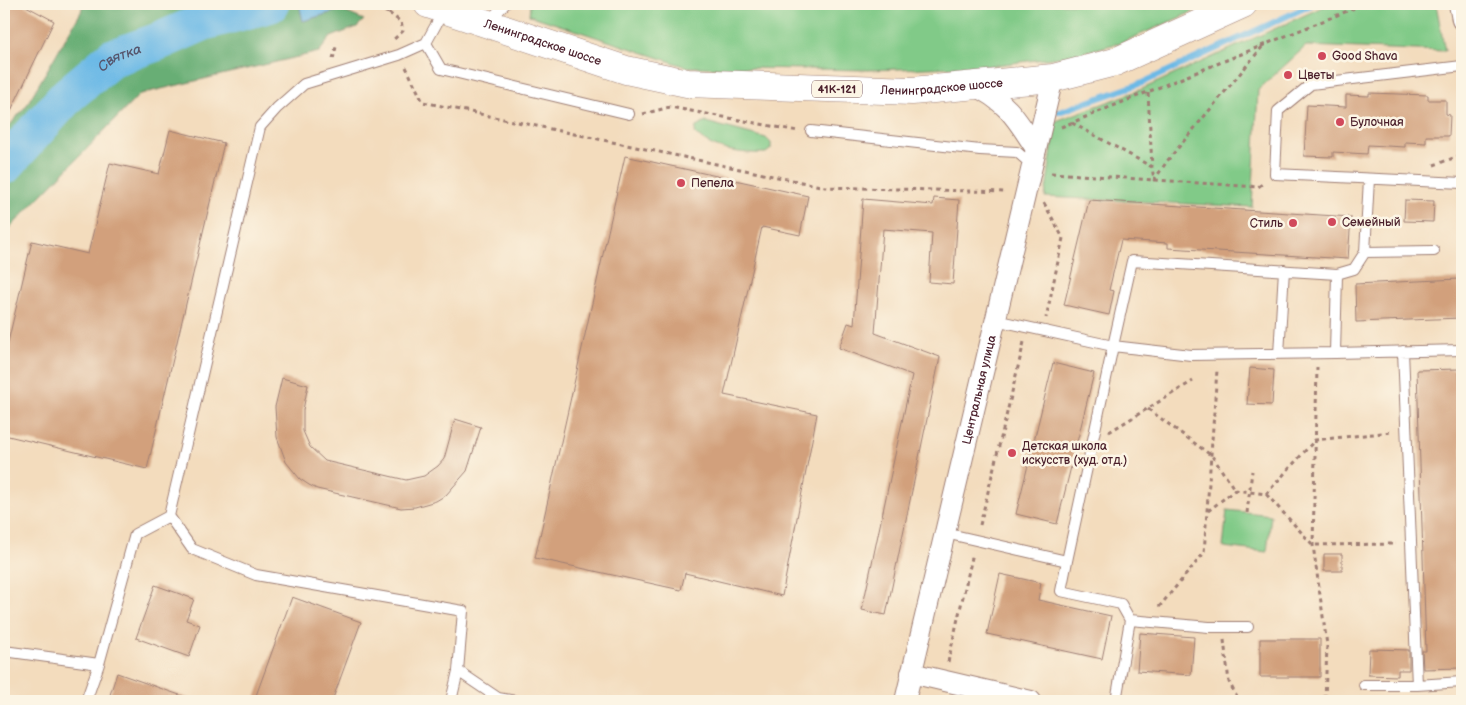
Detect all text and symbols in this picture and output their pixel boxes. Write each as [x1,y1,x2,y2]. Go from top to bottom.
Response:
street label: Ленинградское шоссе [481,16,604,69]
water label: Святка [94,40,144,76]
place label: Good Shava [1332,49,1398,64]
marker: Good Shava [1316,50,1328,62]
place label: Цветы [1298,68,1334,83]
marker: Цветы [1282,69,1294,81]
street label: Ленинградское шоссе [879,76,1004,99]
road number: 41К-121 [812,80,862,98]
place label: Булочная [1350,115,1404,130]
marker: Булочная [1334,116,1346,128]
place label: Пепела [691,176,734,191]
marker: Пепела [675,177,687,189]
place label: Семейный [1342,215,1401,230]
place label: Стиль [1250,216,1283,231]
marker: Семейный [1326,216,1338,228]
marker: Стиль [1287,217,1299,229]
street label: Центральная улица [959,334,1000,446]
place label: Детская школа искусств (худ. отд.) [1022,439,1127,468]
marker: Детская школа искусств (худ. отд.) [1006,447,1018,459]

